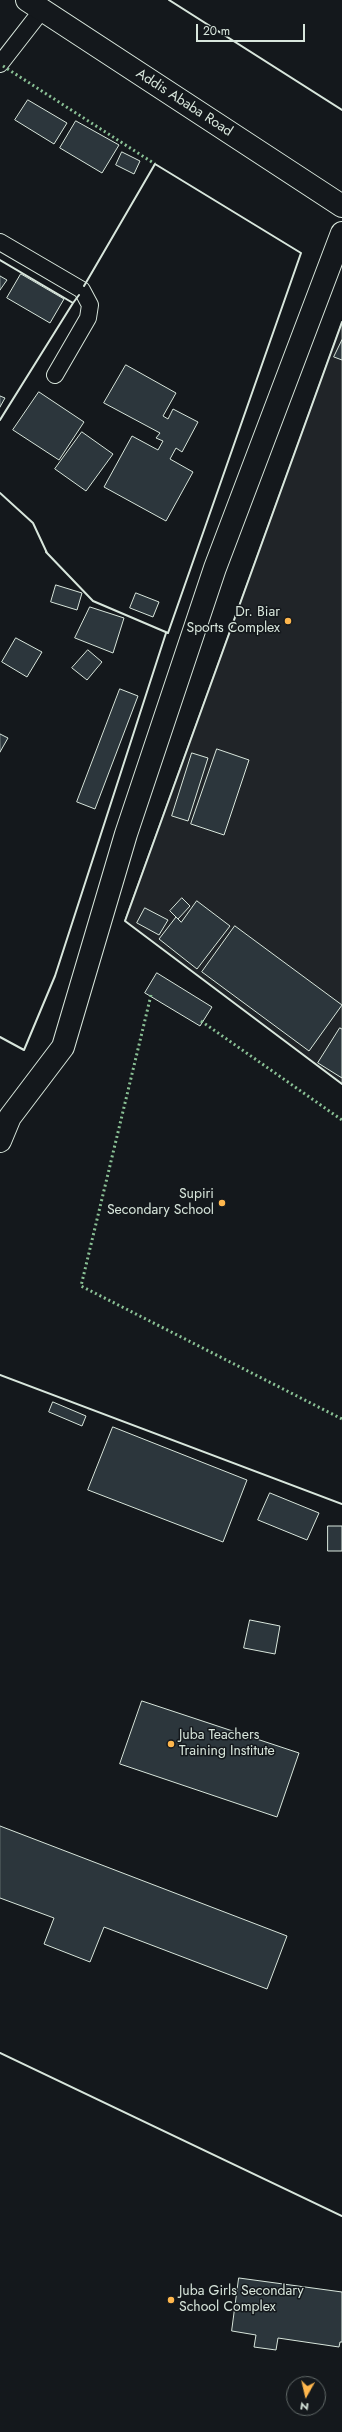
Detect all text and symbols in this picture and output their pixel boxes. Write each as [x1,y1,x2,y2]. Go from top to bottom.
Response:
scale bar [198,16,307,42]
text: 20 m [203,22,230,40]
street label: Addis Ababa Road [133,66,235,140]
place label: Dr. Biar Sports Complex [186,605,280,638]
marker: Dr. Biar Sports Complex [283,616,293,626]
place label: Supiri Secondary School [107,1187,214,1220]
marker: Supiri Secondary School [217,1198,227,1208]
place label: Juba Teachers Training Institute [179,1728,275,1760]
marker: Juba Teachers Training Institute [166,1739,176,1749]
place label: Juba Girls Secondary School Complex [179,2284,304,2316]
marker: Juba Girls Secondary School Complex [166,2295,176,2305]
north arrow [286,2376,326,2416]
text: N [299,2398,310,2415]

